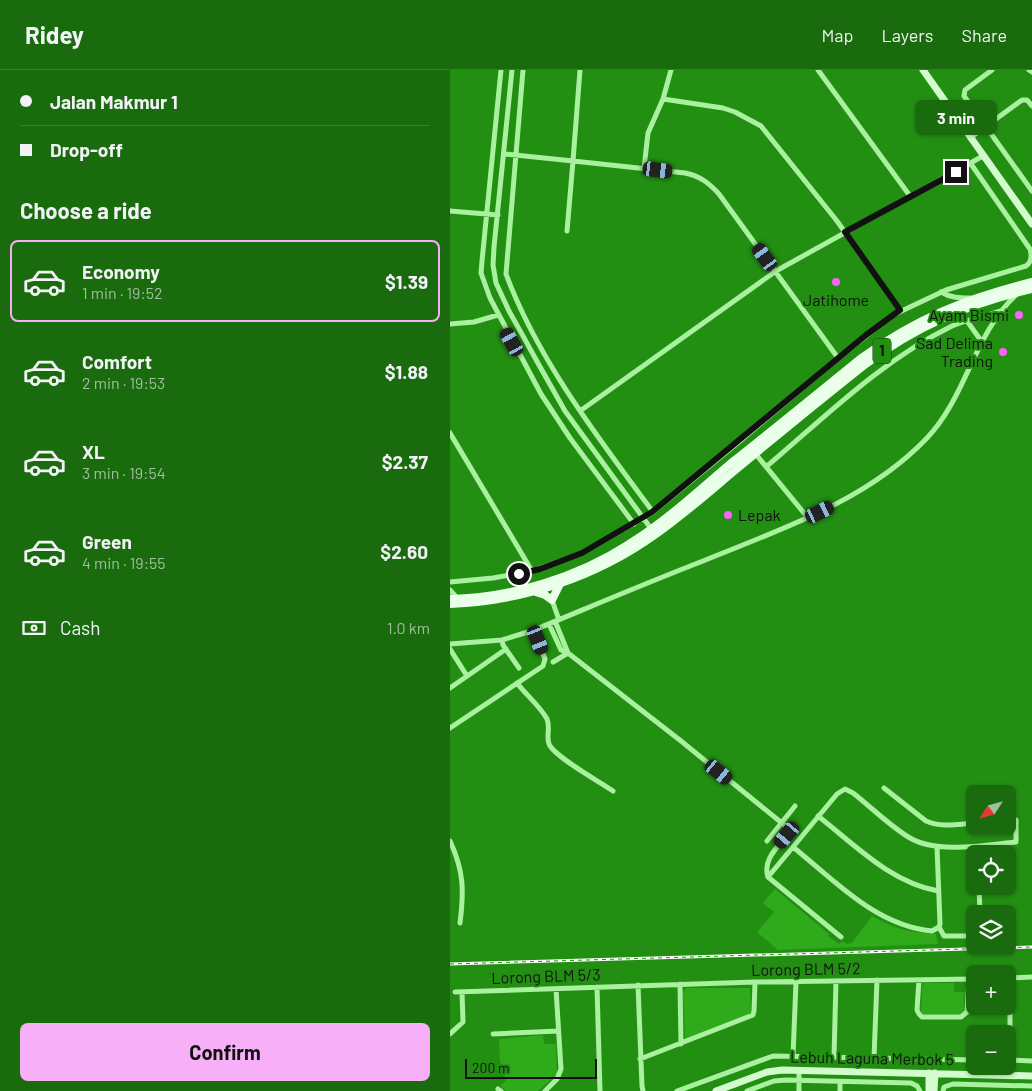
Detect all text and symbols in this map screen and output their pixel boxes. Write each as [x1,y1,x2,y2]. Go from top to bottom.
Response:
text: Ridey [25,20,84,49]
text: Map [821,24,853,46]
text: Layers [881,24,934,46]
text: Share [962,24,1007,46]
text: Jalan Makmur 1 [50,90,178,113]
callout: 3 min [915,99,997,134]
text: 3 min [937,108,975,127]
text: Drop-off [50,138,123,161]
car [642,161,673,179]
route end [945,161,967,183]
text: Choose a ride [20,197,152,223]
car [750,240,779,274]
icon: car [22,259,67,304]
text: Economy [82,260,160,283]
text: $1.39 [385,270,428,293]
marker: Jatihome [830,276,842,288]
text: 1 min · 19:52 [82,283,163,302]
place label: Jatihome [803,290,869,309]
place label: Ayam Bismi [929,305,1009,324]
marker: Ayam Bismi [1013,309,1025,321]
car [498,325,525,359]
place label: Sad Delima Trading [916,333,993,370]
road number: 1 [873,338,891,364]
marker: Sad Delima Trading [997,346,1009,358]
icon: car [22,349,67,394]
text: Comfort [82,350,152,373]
text: $1.88 [385,360,428,383]
text: 2 min · 19:53 [82,373,165,392]
icon: car [22,439,67,484]
text: XL [82,440,105,463]
text: $2.37 [382,450,428,473]
text: 3 min · 19:54 [82,463,166,482]
car [803,499,836,525]
place label: Lepak [738,505,781,524]
marker: Lepak [722,509,734,521]
icon: car [22,529,67,574]
text: Green [82,530,132,553]
text: $2.60 [380,540,428,563]
text: 4 min · 19:55 [82,553,166,572]
route start [508,563,530,585]
icon: cash [20,614,48,642]
text: Cash [60,616,101,639]
text: 1.0 km [387,618,430,637]
car [525,623,550,657]
car [702,757,735,787]
north arrow [966,785,1016,835]
map controls [966,785,1016,1075]
car [771,819,802,851]
button: locate [966,845,1016,895]
button: layers [966,905,1016,955]
street label: Lorong BLM 5/2 [751,958,861,979]
street label: Lorong BLM 5/3 [491,964,601,987]
button: + [966,965,1016,1015]
button: Confirm [20,1023,430,1081]
button: − [966,1025,1016,1075]
street label: Lebuh Laguna Merbok 5 [790,1047,954,1068]
scale bar [465,1056,598,1079]
text: 200 m [472,1059,510,1076]

